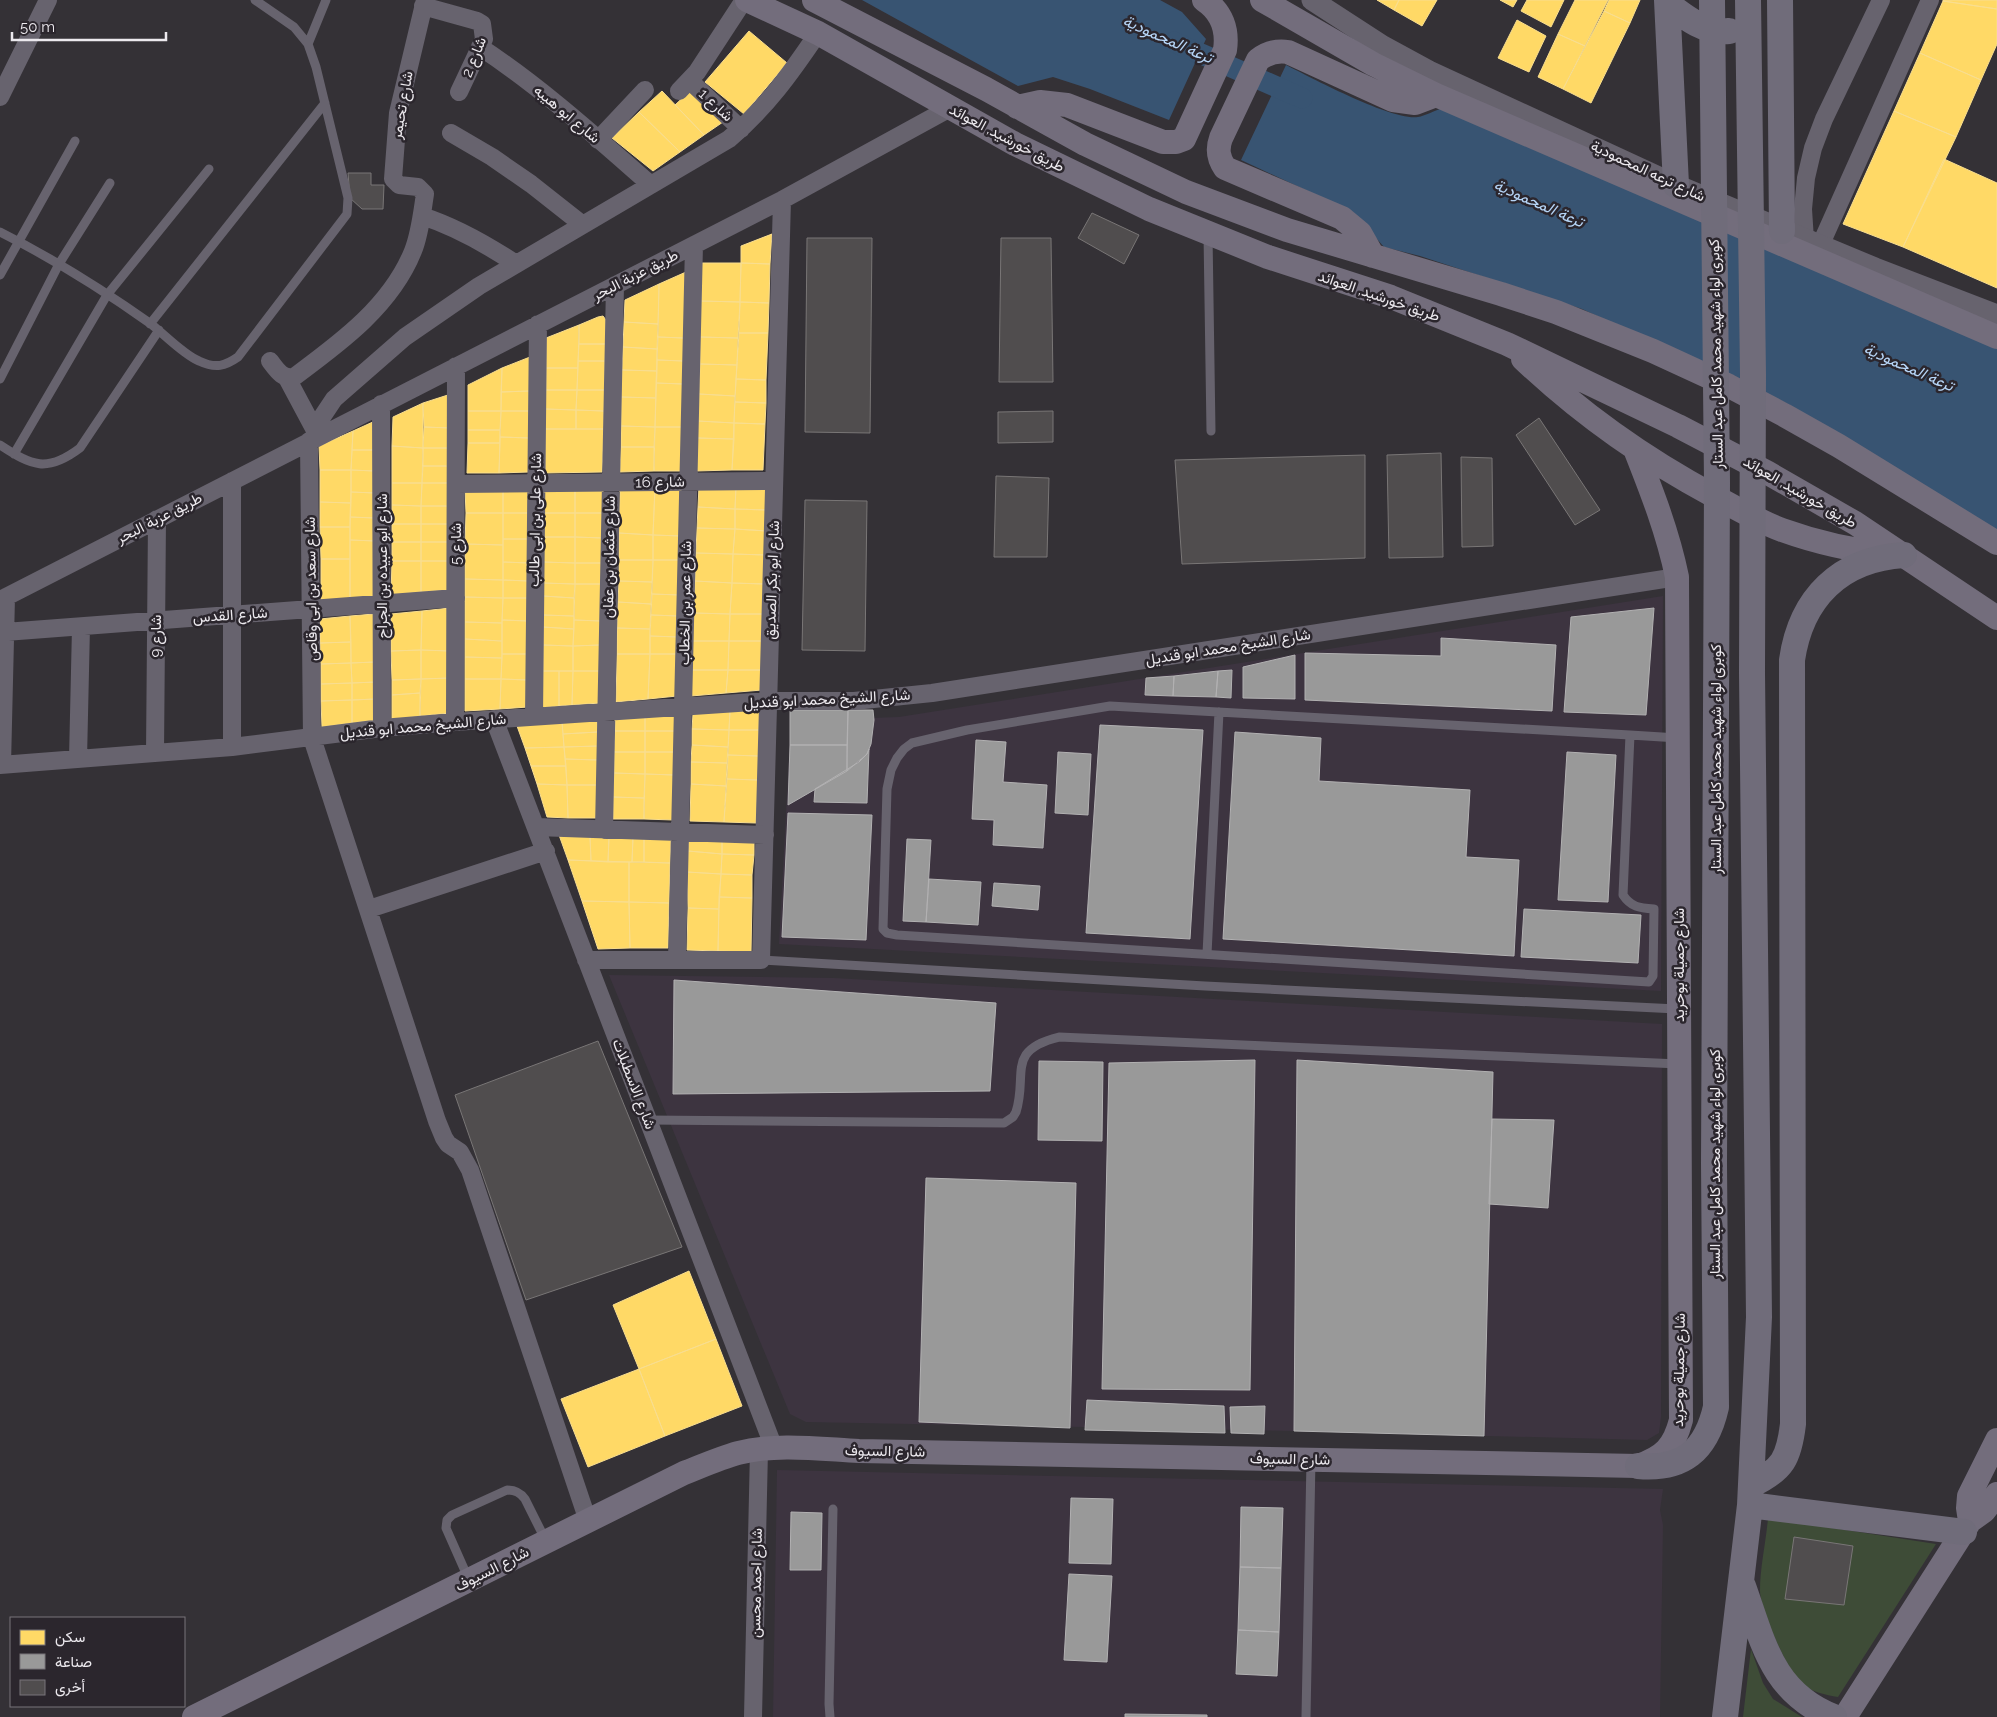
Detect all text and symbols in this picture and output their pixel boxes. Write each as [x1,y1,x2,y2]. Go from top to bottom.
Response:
scale bar [12,10,166,42]
water label: ترعة المحمودية [1120,11,1218,69]
text: 50 m [20,18,55,36]
street label: شارع 2 [458,34,492,81]
street label: شارع تحيمر [387,69,419,142]
street label: شارع ابو هيبه [529,81,604,149]
street label: شارع 1 [694,85,737,127]
street label: طريق خورشيد, العوائد [946,100,1068,177]
street label: شارع ترعه المحمودية [1587,137,1708,207]
water label: ترعة المحمودية [1491,175,1589,233]
street label: كوبرى لواء شهيد محمد كامل عبد الستار [1705,238,1728,470]
street label: طريق عزبة البحر [588,246,682,306]
street label: طريق خورشيد, العوائد [1315,267,1443,326]
water label: ترعة المحمودية [1861,339,1959,397]
street label: طريق خورشيد, العوائد [1740,452,1860,533]
street label: شارع على بن ابى طالب [525,453,547,587]
street label: شارع 16 [635,473,685,493]
street label: طريق عزبة البحر [112,489,206,549]
street label: شارع ابو عبيده بن الجراح [373,493,393,639]
street label: شارع عثمان بن عفان [599,496,621,618]
street label: شارع سعد بن ابى وقاص [301,517,323,661]
street label: شارع ابو بكر الصديق [761,520,785,640]
street label: شارع 5 [447,523,467,565]
street label: شارع عمر بن الخطاب [675,541,697,665]
street label: شارع القدس [192,603,268,629]
street label: شارع 9 [147,614,167,657]
street label: شارع الشيخ محمد ابو قنديل [1144,625,1312,671]
street label: كوبرى لواء شهيد محمد كامل عبد الستار [1707,644,1726,875]
street label: شارع الشيخ محمد ابو قنديل [743,686,911,714]
street label: شارع الشيخ محمد ابو قنديل [339,710,507,744]
street label: شارع جميلة بوحريد [1670,908,1690,1022]
street label: شارع الاسطبلات [607,1036,660,1133]
street label: كوبرى لواء شهيد محمد كامل عبد الستار [1706,1049,1725,1280]
street label: شارع جميلة بوحريد [1669,1313,1691,1427]
street label: شارع السيوف [845,1441,926,1463]
street label: شارع السيوف [1250,1449,1331,1471]
street label: شارع احمد محسن [746,1528,768,1638]
street label: شارع السيوف [452,1543,533,1597]
legend [10,1617,185,1707]
text: سكن [55,1628,85,1647]
text: صناعة [55,1653,92,1671]
text: أخرى [55,1678,85,1697]

